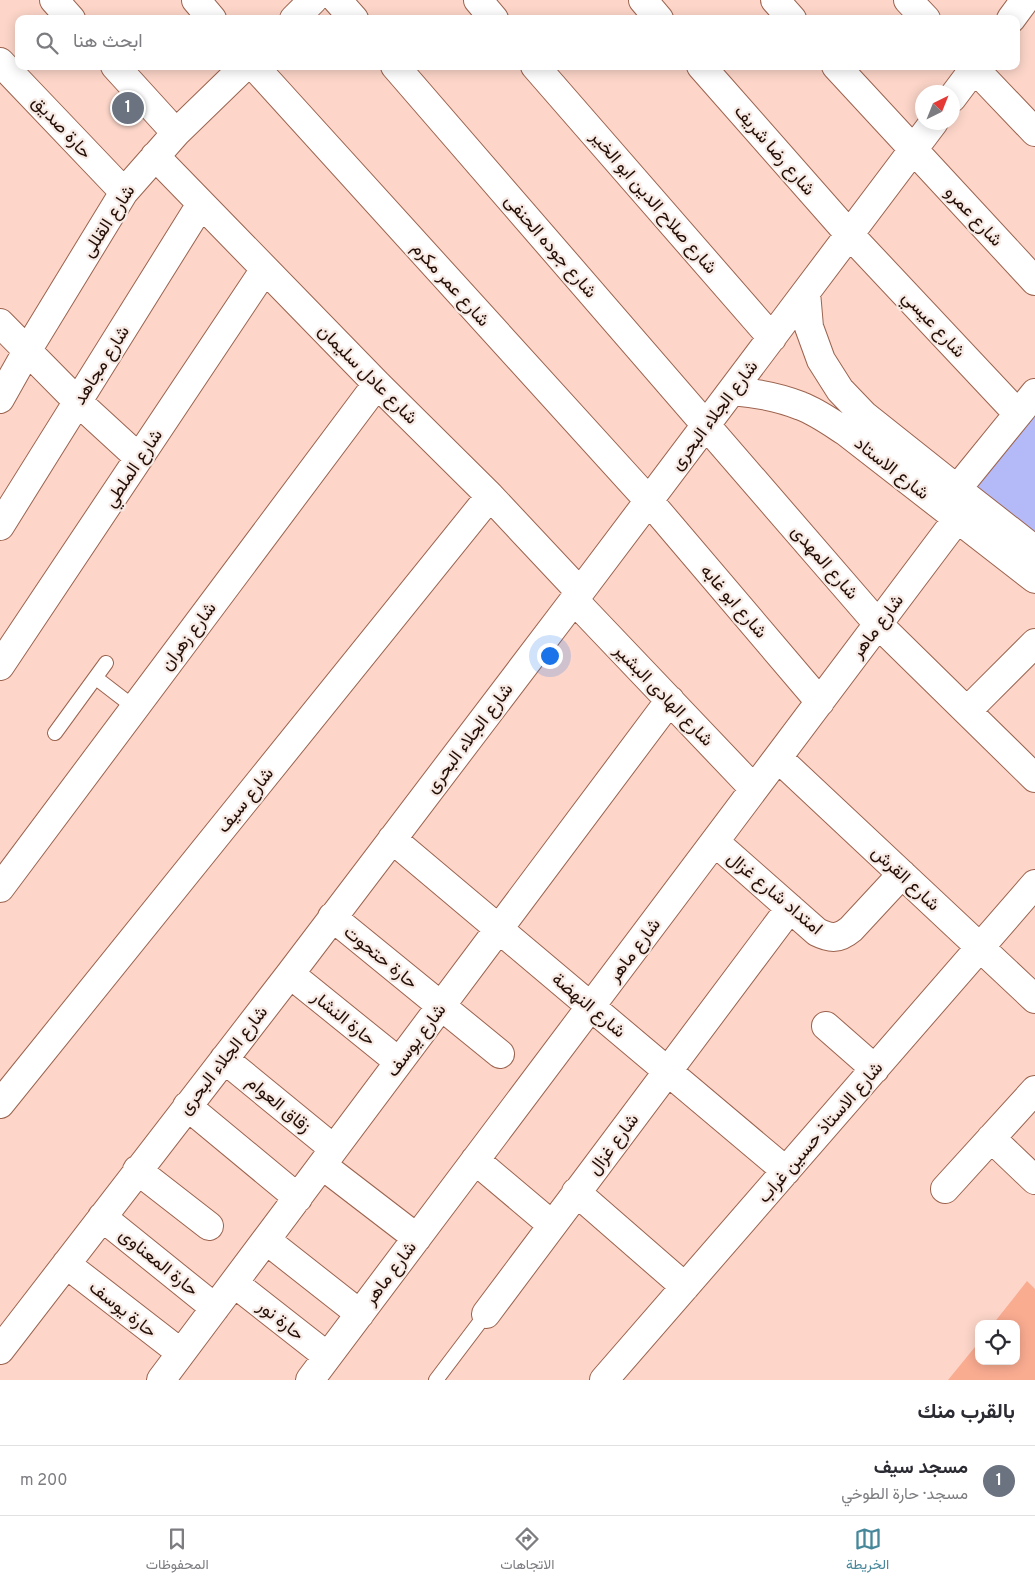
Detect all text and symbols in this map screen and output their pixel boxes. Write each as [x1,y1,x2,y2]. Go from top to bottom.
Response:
search box [15,15,1020,70]
icon: search [33,29,61,57]
text: ابحث هنا [73,30,143,54]
north arrow [915,85,960,130]
pin: 1 [112,89,144,127]
street label: حارة صديق [26,92,96,164]
street label: شارع رضا شريف [728,101,820,201]
street label: شارع صلاح الدين ابو الخير [584,126,721,279]
street label: شارع القللى [77,181,141,262]
street label: شارع عمرو [939,182,1007,252]
street label: شارع جوده الحنفى [499,190,601,304]
street label: شارع عمر مكرم [406,238,494,332]
street label: شارع عيسي [895,287,970,365]
street label: شارع عادل سليمان [312,320,422,430]
street label: شارع مجاهد [69,322,136,410]
street label: شارع الجلاء البحرى [666,356,764,476]
street label: شارع الملطي [100,425,171,514]
street label: شارع الاستاد [849,433,933,506]
street label: شارع المهدى [785,521,863,605]
street label: شارع ابو غابه [694,560,771,644]
street label: شارع ماهر [846,590,910,664]
street label: شارع زهران [156,598,222,676]
street label: شارع الهادى البشير [607,639,718,752]
your location [537,643,563,669]
street label: شارع الجلاء البحرى [421,679,519,799]
street label: شارع سيف [213,763,280,838]
street label: شارع القرش [866,842,944,917]
street label: امتداد شارع غزال [721,847,827,941]
street label: شارع ماهر [603,914,667,988]
street label: حارة حتحوت [338,921,422,995]
street label: شارع النهضة [546,969,630,1044]
street label: حارة النشار [306,986,380,1052]
street label: شارع يوسف [382,1000,452,1082]
street label: شارع الجلاء البحرى [175,1002,274,1120]
street label: شارع الاستاذ حسين غراب [753,1057,889,1208]
street label: زقاق العوام [241,1072,315,1139]
street label: شارع غزال [584,1110,645,1180]
street label: حارة المعناوى [114,1224,202,1302]
street label: شارع ماهر [359,1237,423,1311]
street label: حارة يوسف [84,1277,161,1344]
street label: حارة نور [251,1295,308,1347]
map controls [975,1320,1020,1365]
button: locate [975,1320,1020,1365]
text: بالقرب منك [918,1399,1015,1426]
text: مسجد سيف [874,1456,968,1480]
text: 200 m [20,1471,68,1491]
text: 1 [996,1471,1002,1491]
text: مسجد · حارة الطوخي [841,1485,968,1505]
tab: المحفوظات [146,1525,209,1577]
tab: الاتجاهات [500,1525,555,1577]
tab: الخريطة [846,1525,889,1577]

